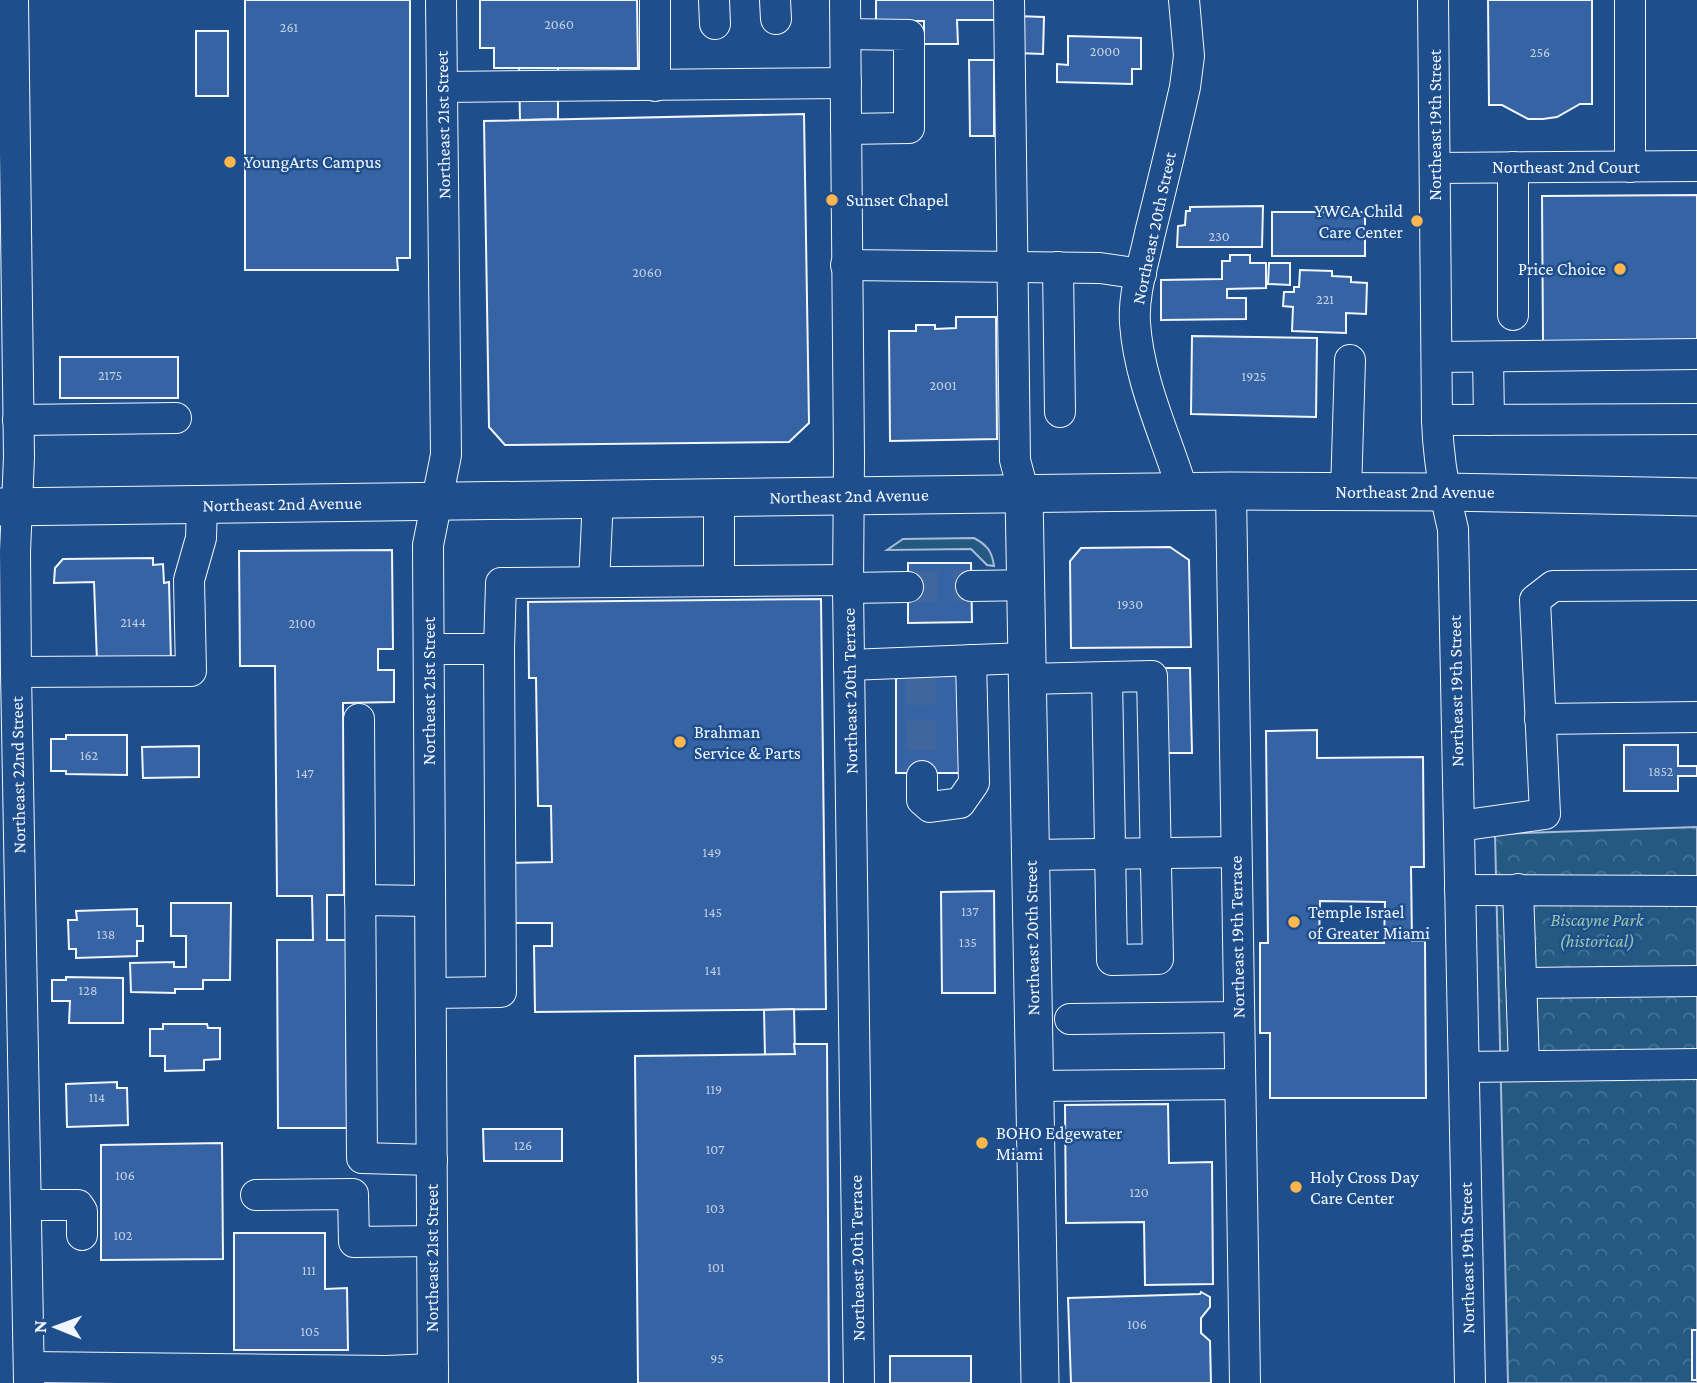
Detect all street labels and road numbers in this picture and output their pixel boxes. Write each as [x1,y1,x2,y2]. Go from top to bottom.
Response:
street label: Northeast 19th Street [1425,48,1445,201]
street label: Northeast 21st Street [432,50,454,199]
street label: Northeast 20th Street [1128,149,1180,306]
street label: Northeast 2nd Court [1492,157,1641,177]
street label: Northeast 2nd Avenue [1335,482,1495,502]
street label: Northeast 2nd Avenue [769,485,929,507]
street label: Northeast 2nd Avenue [202,493,362,515]
street label: Northeast 20th Terrace [839,608,861,774]
street label: Northeast 19th Street [1445,614,1467,767]
street label: Northeast 21st Street [419,616,439,765]
street label: Northeast 22nd Street [7,695,29,854]
street label: Northeast 19th Terrace [1226,855,1248,1018]
street label: Northeast 20th Street [1021,859,1043,1016]
street label: Northeast 20th Terrace [846,1175,868,1341]
street label: Northeast 19th Street [1456,1181,1478,1334]
street label: Northeast 21st Street [422,1183,442,1332]

